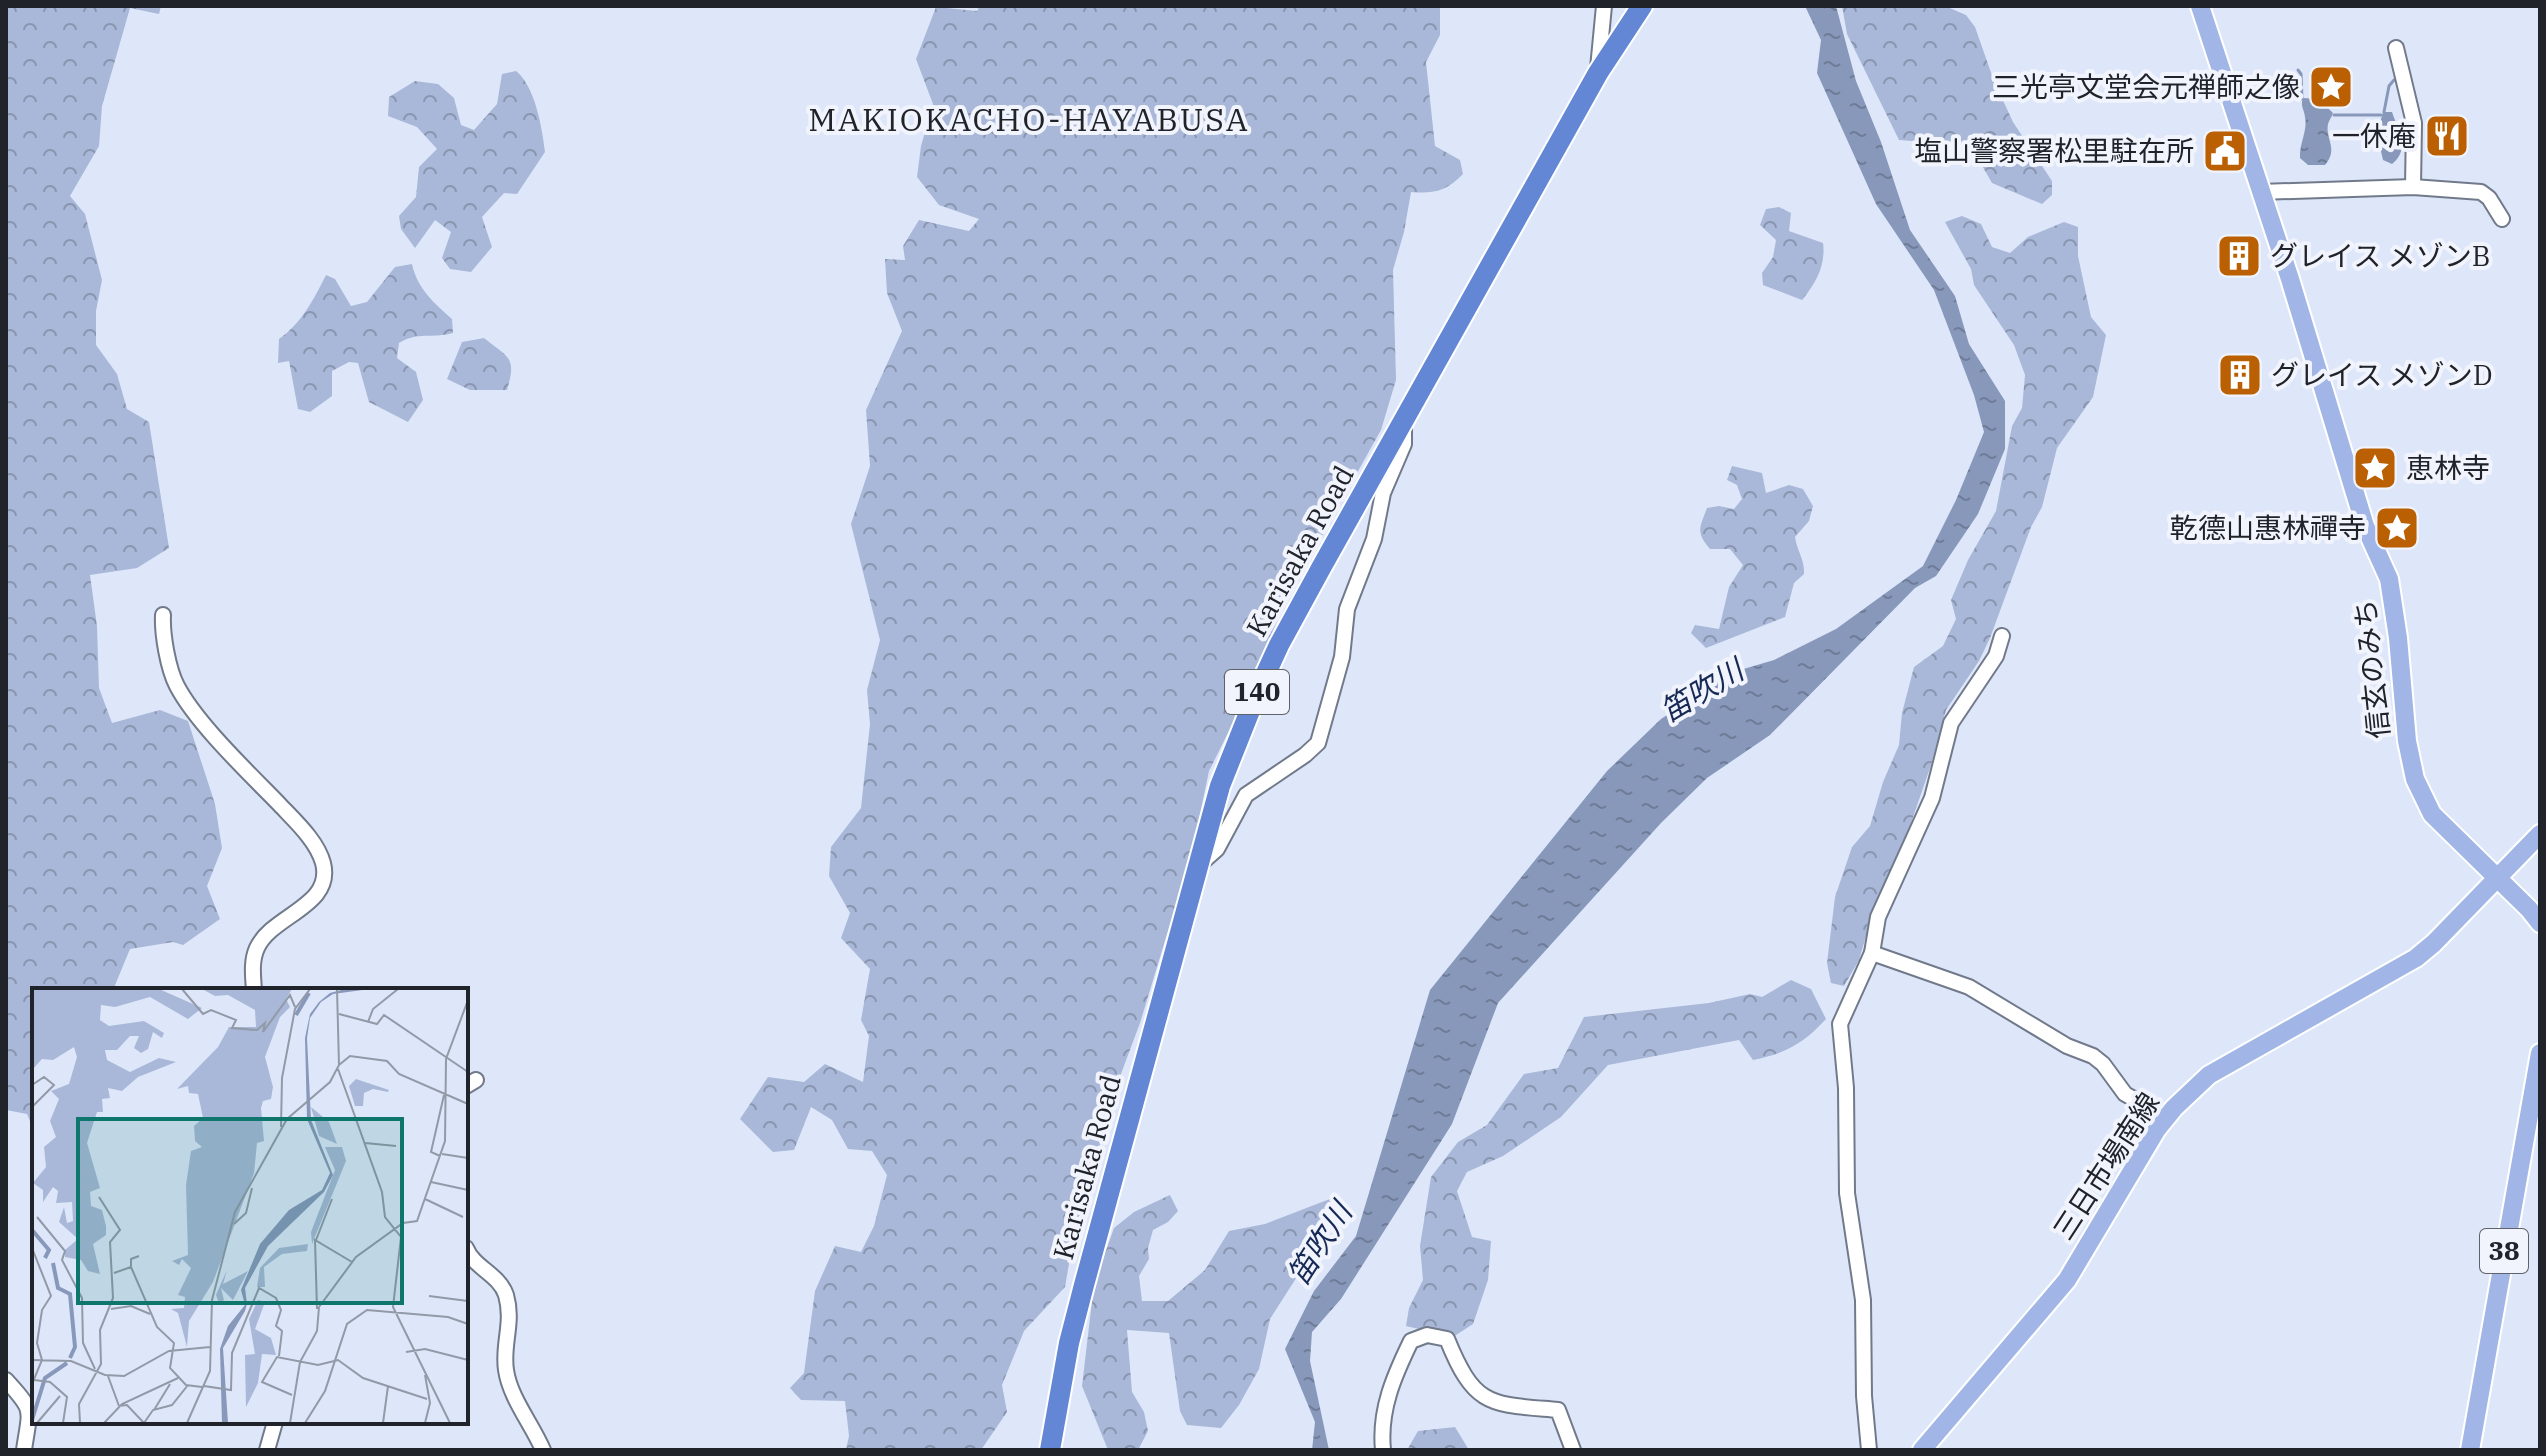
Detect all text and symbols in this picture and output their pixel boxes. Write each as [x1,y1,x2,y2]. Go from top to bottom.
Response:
place icon: 三光亭文堂会元禅師之像 [2307,63,2355,111]
place label: 三光亭文堂会元禅師之像 [1992,68,2300,105]
district label: MAKIOKACHO-HAYABUSA [808,98,1250,140]
restaurant icon: 一休庵 [2423,112,2471,160]
place label: 一休庵 [2332,117,2416,154]
public building icon: 塩山警察署松里駐在所 [2201,127,2249,175]
place label: 塩山警察署松里駐在所 [1914,132,2194,169]
building icon: グレイス メゾンB [2215,232,2263,280]
place label: グレイス メゾンB [2270,237,2490,274]
building icon: グレイス メゾンD [2216,351,2264,399]
place label: グレイス メゾンD [2271,356,2492,393]
place icon: 恵林寺 [2351,444,2399,492]
place label: 恵林寺 [2406,449,2490,486]
street label: Karisaka Road [1237,459,1362,643]
place icon: 乾德山惠林禪寺 [2373,504,2421,552]
place label: 乾德山惠林禪寺 [2170,509,2366,546]
street label: 信玄のみち [2346,597,2397,741]
water label: 笛吹川 [1653,648,1752,730]
road number: 140 [1225,670,1289,714]
inset map [32,988,468,1424]
street label: Karisaka Road [1044,1070,1129,1263]
street label: 三日市場南線 [2044,1085,2167,1246]
water label: 笛吹川 [1278,1192,1361,1292]
road number: 38 [2480,1229,2528,1273]

